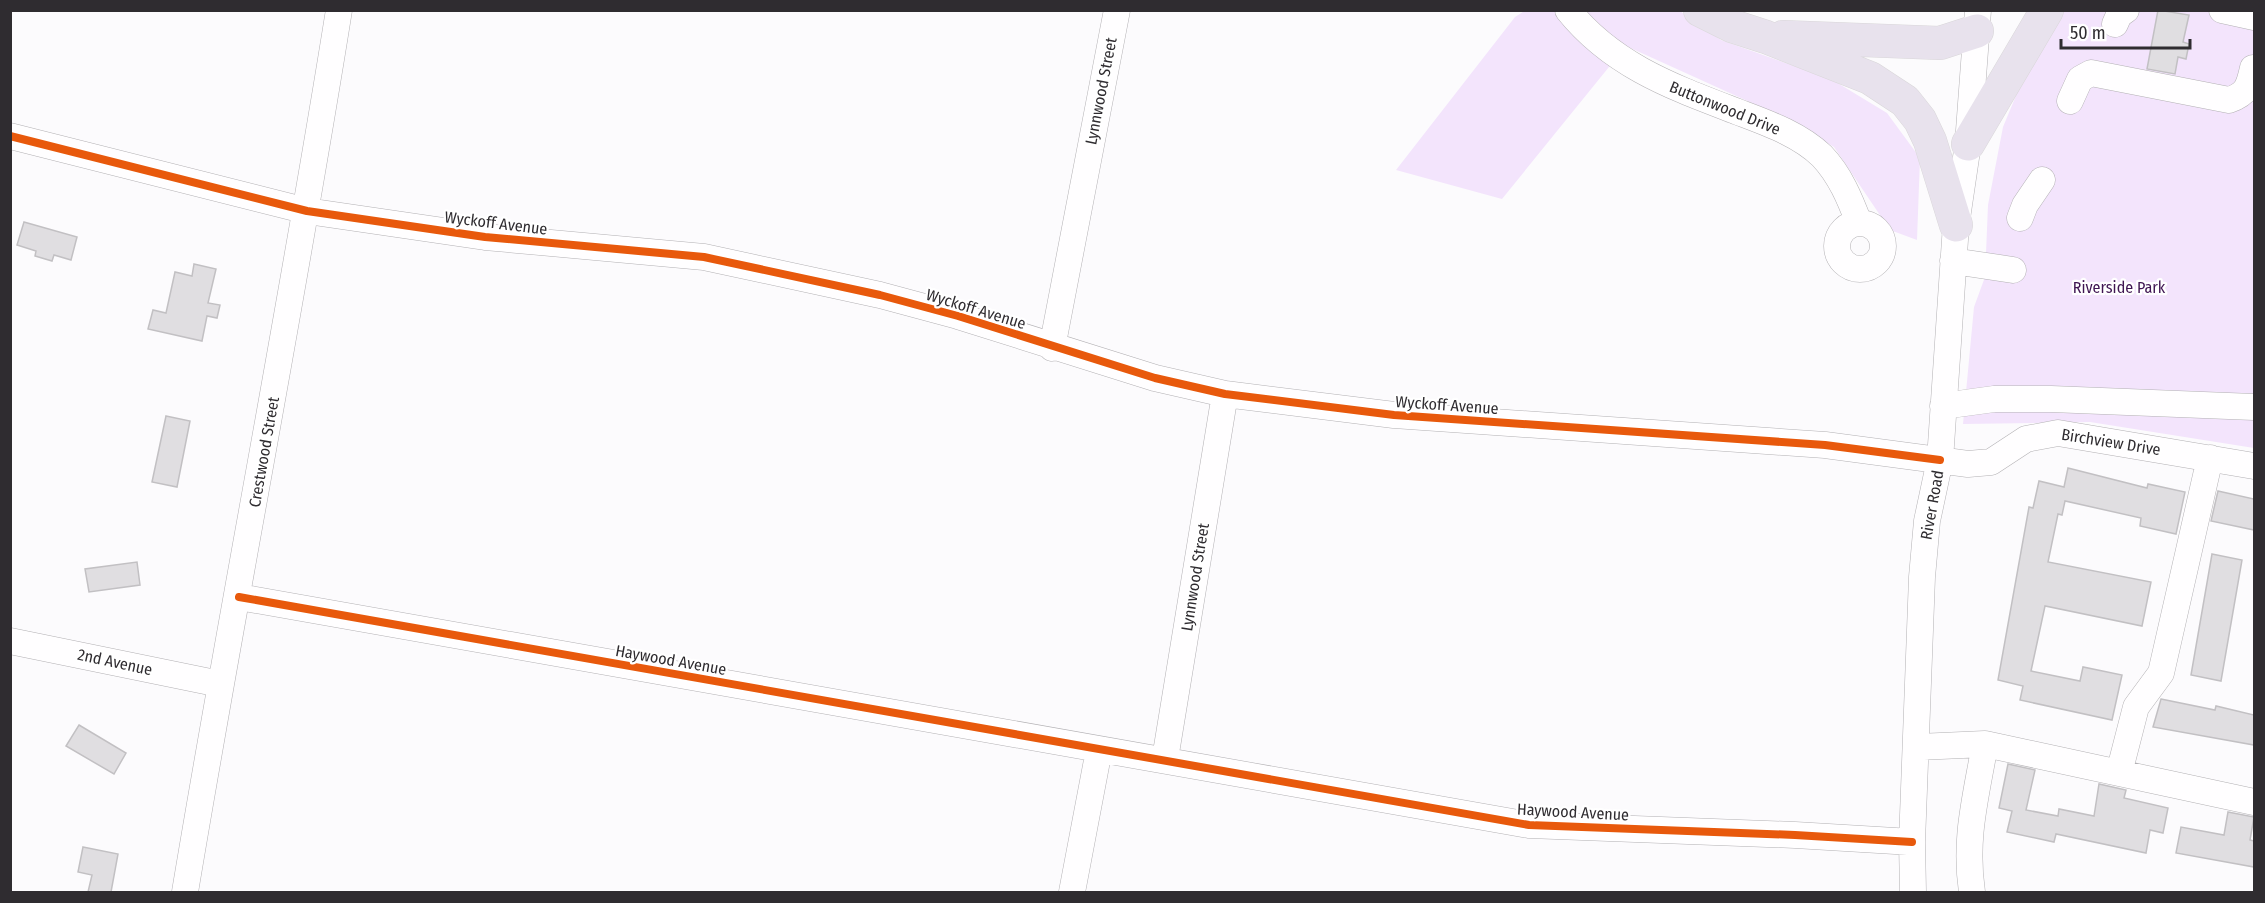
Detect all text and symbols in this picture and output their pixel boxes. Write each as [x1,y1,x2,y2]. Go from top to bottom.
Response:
scale bar [2061,12,2190,50]
text: 50 m [2070,22,2106,44]
street label: Lynnwood Street [1081,35,1121,146]
street label: Buttonwood Drive [1667,77,1783,139]
street label: Wyckoff Avenue [444,207,548,239]
park label: Riverside Park [2073,278,2166,297]
street label: Wyckoff Avenue [924,285,1028,333]
street label: Wyckoff Avenue [1395,392,1499,418]
street label: Crestwood Street [245,394,283,509]
street label: Birchview Drive [2060,425,2162,459]
street label: River Road [1917,469,1947,541]
street label: Lynnwood Street [1177,521,1213,632]
street label: Haywood Avenue [614,641,728,679]
street label: 2nd Avenue [76,645,154,679]
street label: Haywood Avenue [1516,800,1630,824]

